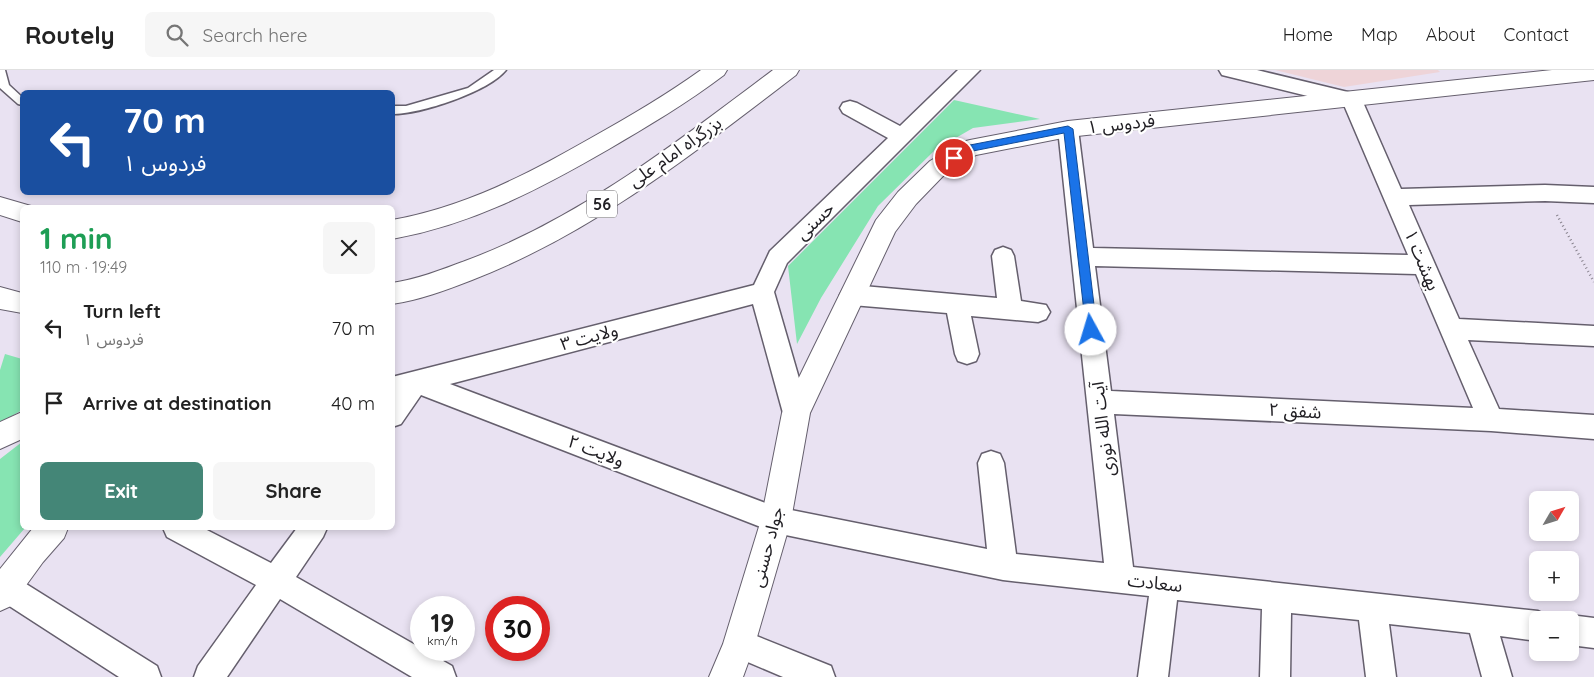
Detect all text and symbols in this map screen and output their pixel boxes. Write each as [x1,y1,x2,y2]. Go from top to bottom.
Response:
search box [145,12,495,57]
text: Routely [25,20,115,50]
icon: search [163,21,191,49]
text: Search here [203,23,307,47]
text: Home [1283,23,1333,46]
text: Map [1361,23,1398,46]
text: About [1426,23,1476,46]
text: Contact [1504,23,1569,46]
text: 70 m [123,98,206,142]
street label: فردوس ۱ [1086,108,1156,139]
icon: left [40,110,105,175]
street label: بزرگراه امام علی [624,111,728,195]
pin [933,137,975,179]
icon: arrive [940,144,968,172]
text: فردوس ۱ [123,149,206,177]
road number: 56 [587,190,617,218]
street label: حسنی [790,197,839,245]
text: 1 min [40,219,113,257]
button: close [323,222,375,274]
street label: بهشت ۱ [1399,226,1446,294]
text: 110 m · 19:49 [40,257,127,277]
text: Turn left [83,299,161,323]
position arrow [1064,303,1116,355]
icon: left [40,314,68,342]
text: 70 m [331,316,375,340]
street label: ولایت ۳ [557,318,620,355]
text: فردوس ۱ [83,329,144,349]
street label: آیت الله نوری [1085,379,1120,478]
icon: arrive [40,389,68,417]
text: Arrive at destination [83,391,272,415]
text: 40 m [331,391,375,415]
street label: شفق ۲ [1268,398,1322,423]
street label: ولایت ۲ [565,429,628,472]
button: Exit [40,462,203,520]
button: Share [213,462,375,520]
north arrow [1529,491,1579,541]
map controls [1529,491,1579,661]
street label: جواد حسنی [745,504,788,590]
button: + [1529,551,1579,601]
street label: سعادت [1126,568,1184,597]
speed limit sign: 30 [485,596,550,661]
text: 19 [431,607,454,638]
button: − [1529,611,1579,661]
text: km/h [427,633,458,648]

